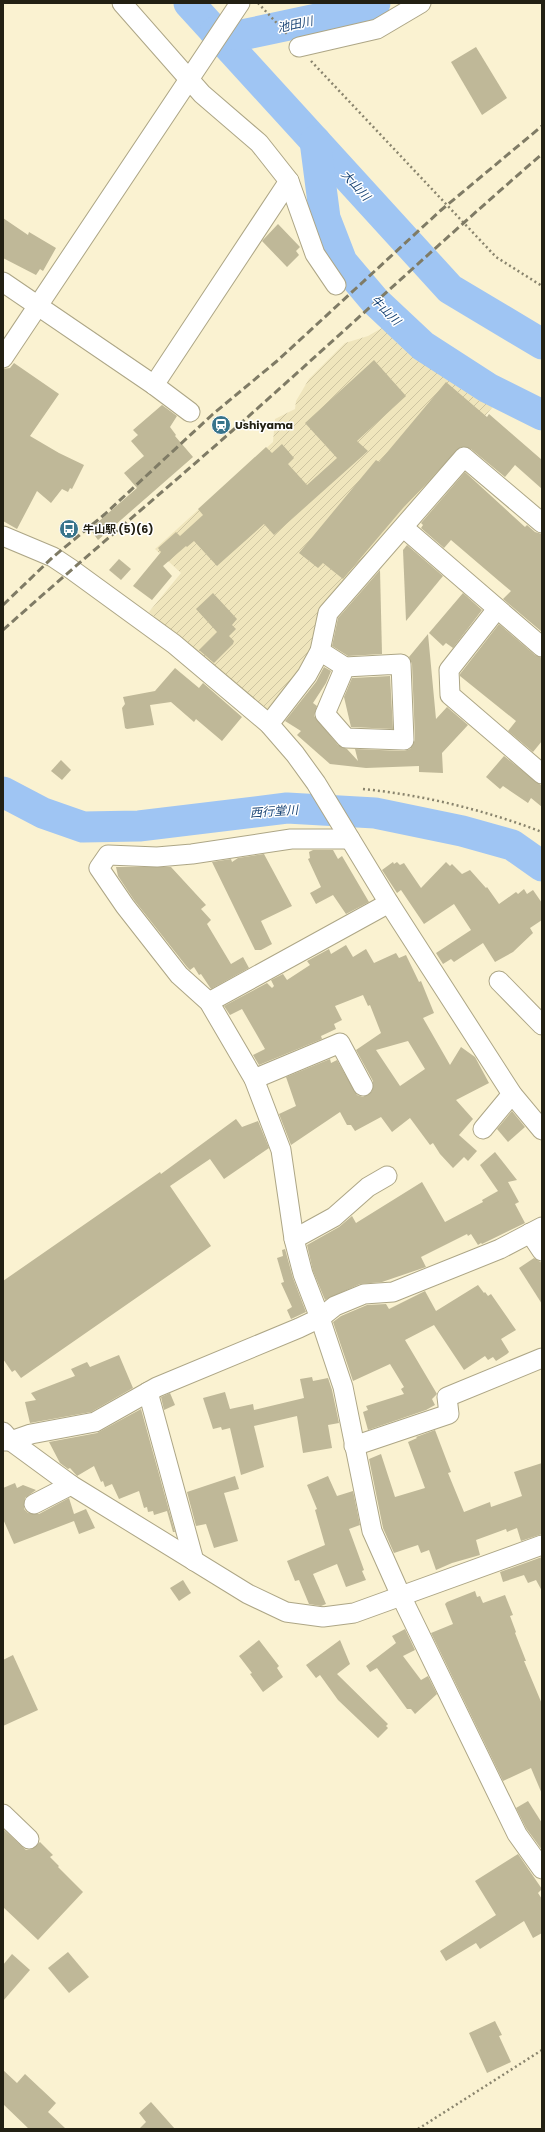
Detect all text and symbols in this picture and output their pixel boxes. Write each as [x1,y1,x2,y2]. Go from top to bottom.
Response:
water label: 池田川 [276,12,316,36]
water label: 大山川 [338,166,376,206]
water label: 牛山川 [367,291,406,330]
station icon: Ushiyama [210,414,232,436]
place label: Ushiyama [235,417,293,433]
bus stop icon: 牛山駅 (5)(6) [58,518,80,540]
place label: 牛山駅 (5)(6) [83,521,153,537]
water label: 西行堂川 [249,801,301,821]

